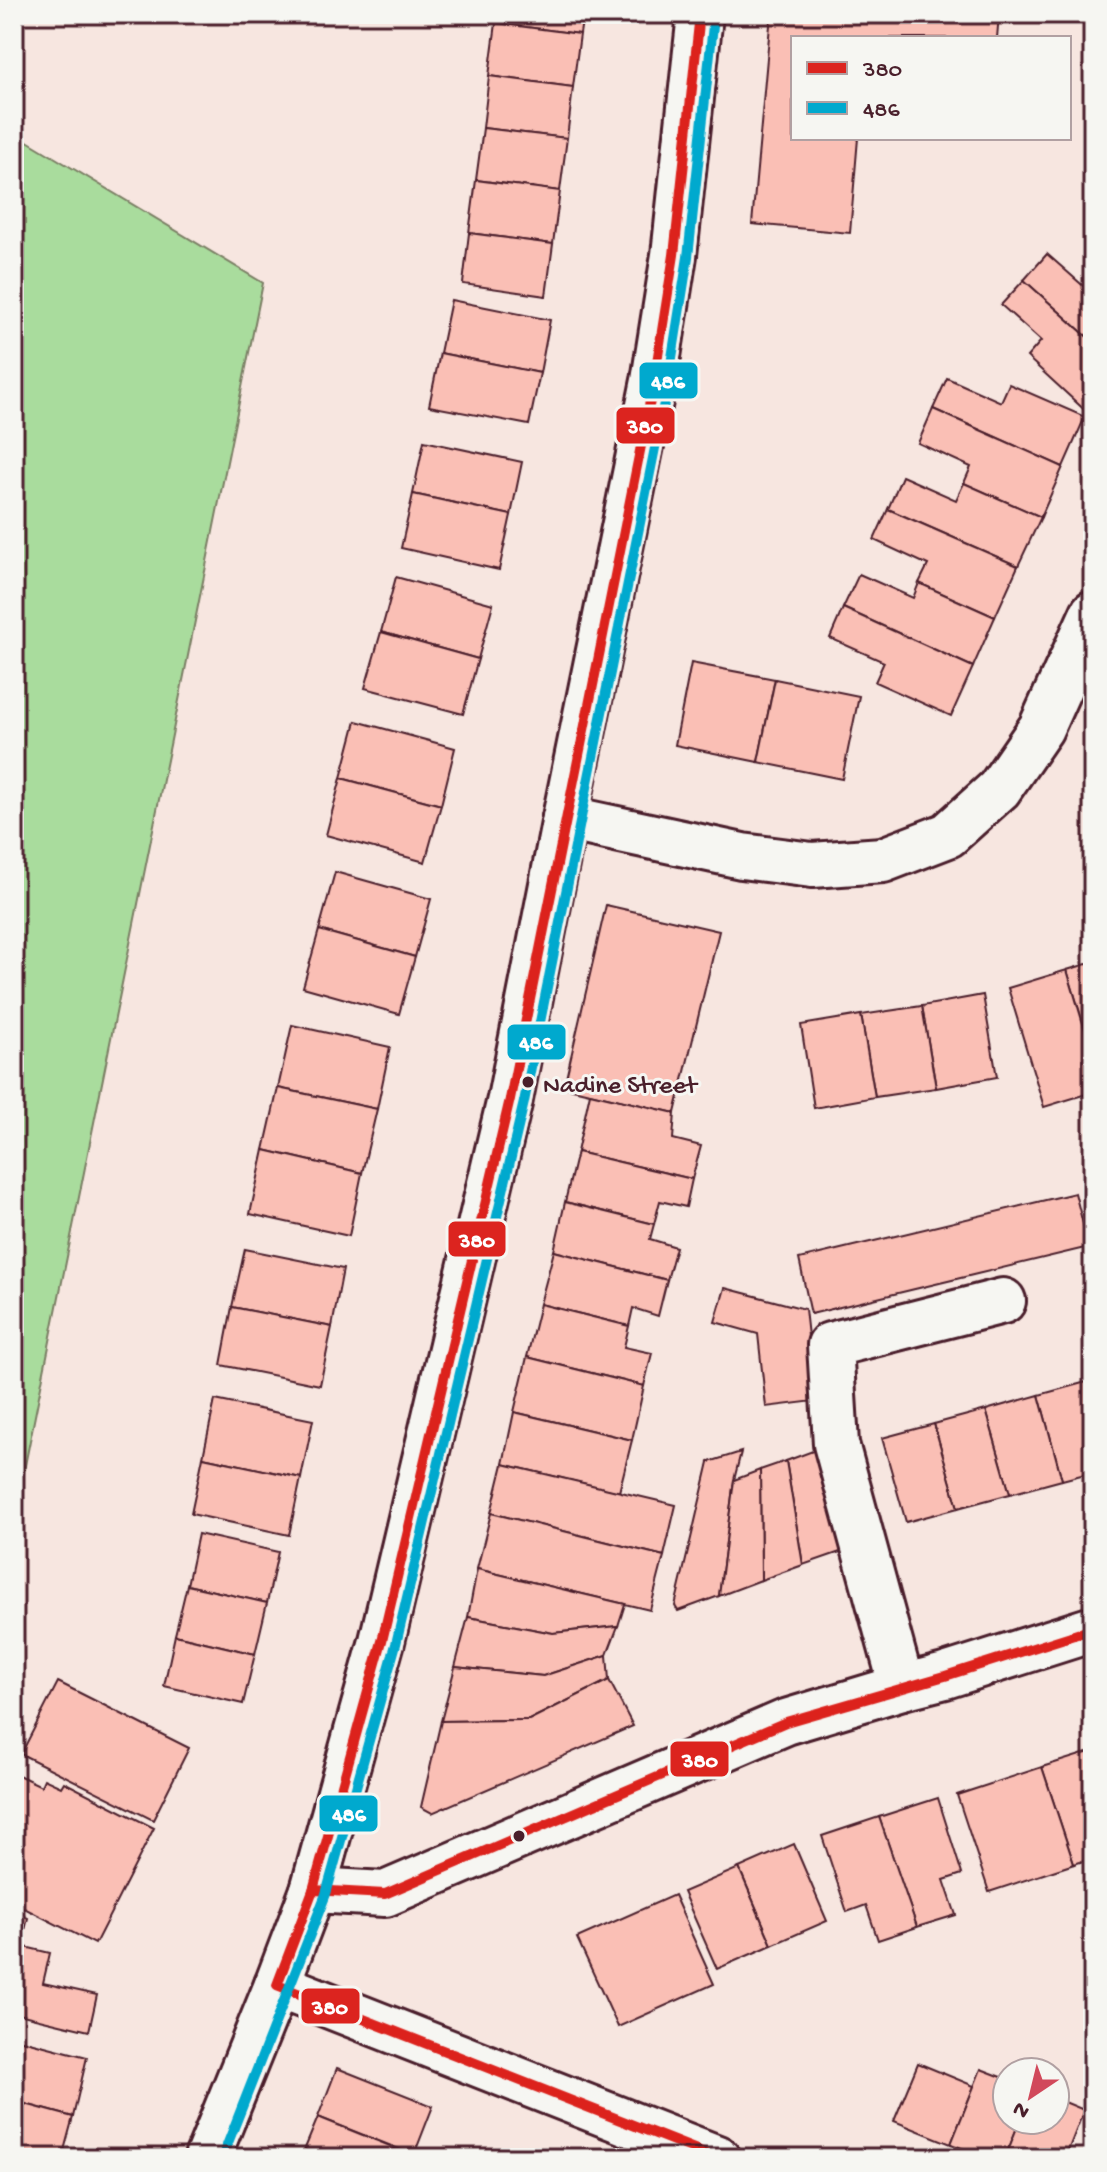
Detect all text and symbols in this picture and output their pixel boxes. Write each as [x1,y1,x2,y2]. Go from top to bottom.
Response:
legend [791,36,1071,140]
text: 380 [862,57,902,86]
text: 486 [863,97,901,126]
line badge: 486 [638,361,699,400]
text: 486 [650,371,686,397]
line badge: 380 [615,406,676,445]
text: 380 [626,416,663,442]
line badge: 486 [506,1023,567,1061]
text: 486 [518,1032,554,1058]
place label: Nadine Street [543,1072,699,1103]
marker: Nadine Street [520,1074,536,1090]
line badge: 380 [447,1220,507,1258]
text: 380 [458,1230,495,1256]
line badge: 380 [669,1740,730,1778]
text: 380 [681,1750,718,1776]
line badge: 486 [318,1794,379,1833]
text: 486 [331,1804,367,1830]
unlabelled marker [511,1828,527,1844]
line badge: 380 [300,1987,361,2025]
text: 380 [311,1997,348,2023]
north arrow [991,2056,1071,2136]
text: N [1008,2094,1035,2124]

